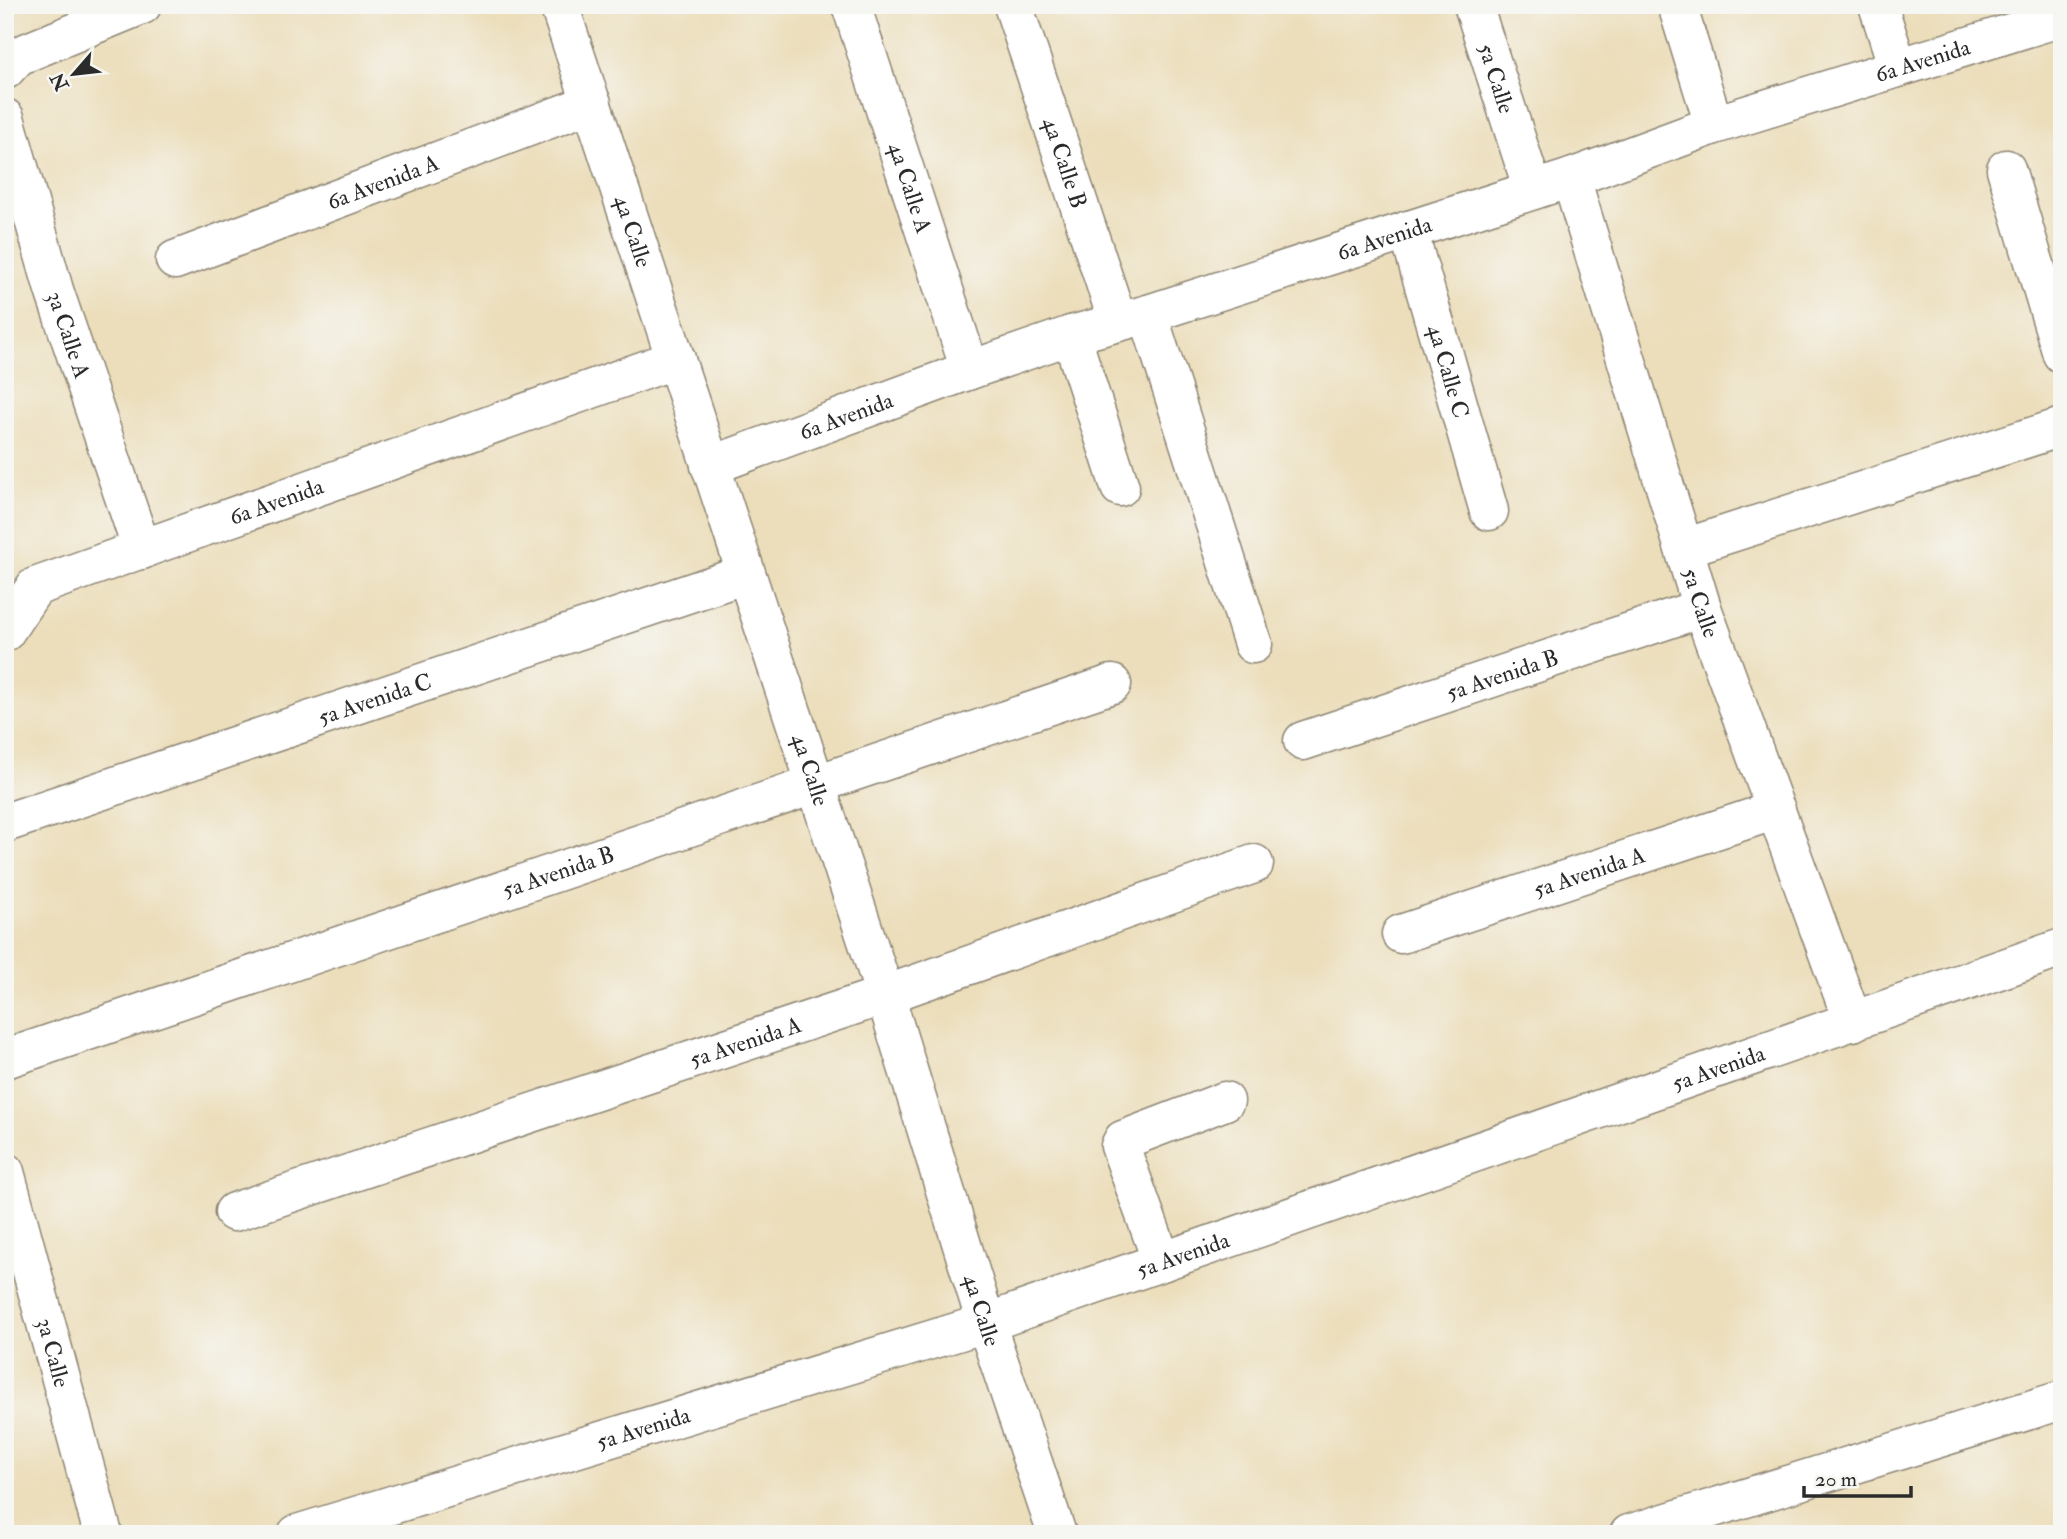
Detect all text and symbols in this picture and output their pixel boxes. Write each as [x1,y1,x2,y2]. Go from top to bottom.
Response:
street label: 6a Avenida [1872,32,1974,89]
north arrow [38,38,108,108]
street label: 5a Calle [1471,40,1521,117]
text: N [45,67,75,96]
street label: 4a Calle B [1036,113,1093,212]
street label: 4a Calle A [882,139,938,237]
street label: 6a Avenida A [323,148,443,217]
street label: 4a Calle [608,191,658,271]
street label: 6a Avenida [1333,210,1436,267]
street label: 3a Calle A [40,287,97,383]
street label: 4a Calle C [1421,321,1475,422]
street label: 6a Avenida [795,385,898,447]
street label: 6a Avenida [225,471,328,532]
street label: 5a Calle [1676,564,1726,642]
street label: 5a Avenida B [1443,643,1562,707]
street label: 5a Avenida C [314,667,435,732]
street label: 4a Calle [785,730,836,810]
street label: 5a Avenida B [499,840,618,905]
street label: 5a Avenida A [1530,840,1649,904]
street label: 5a Avenida A [686,1010,805,1074]
street label: 5a Avenida [1668,1039,1769,1098]
street label: 5a Avenida [1133,1225,1234,1284]
street label: 4a Calle [957,1270,1007,1351]
street label: 3a Calle [30,1315,77,1391]
street label: 5a Avenida [593,1400,694,1456]
scale bar [1804,1455,1911,1499]
text: 20 m [1815,1466,1857,1493]

